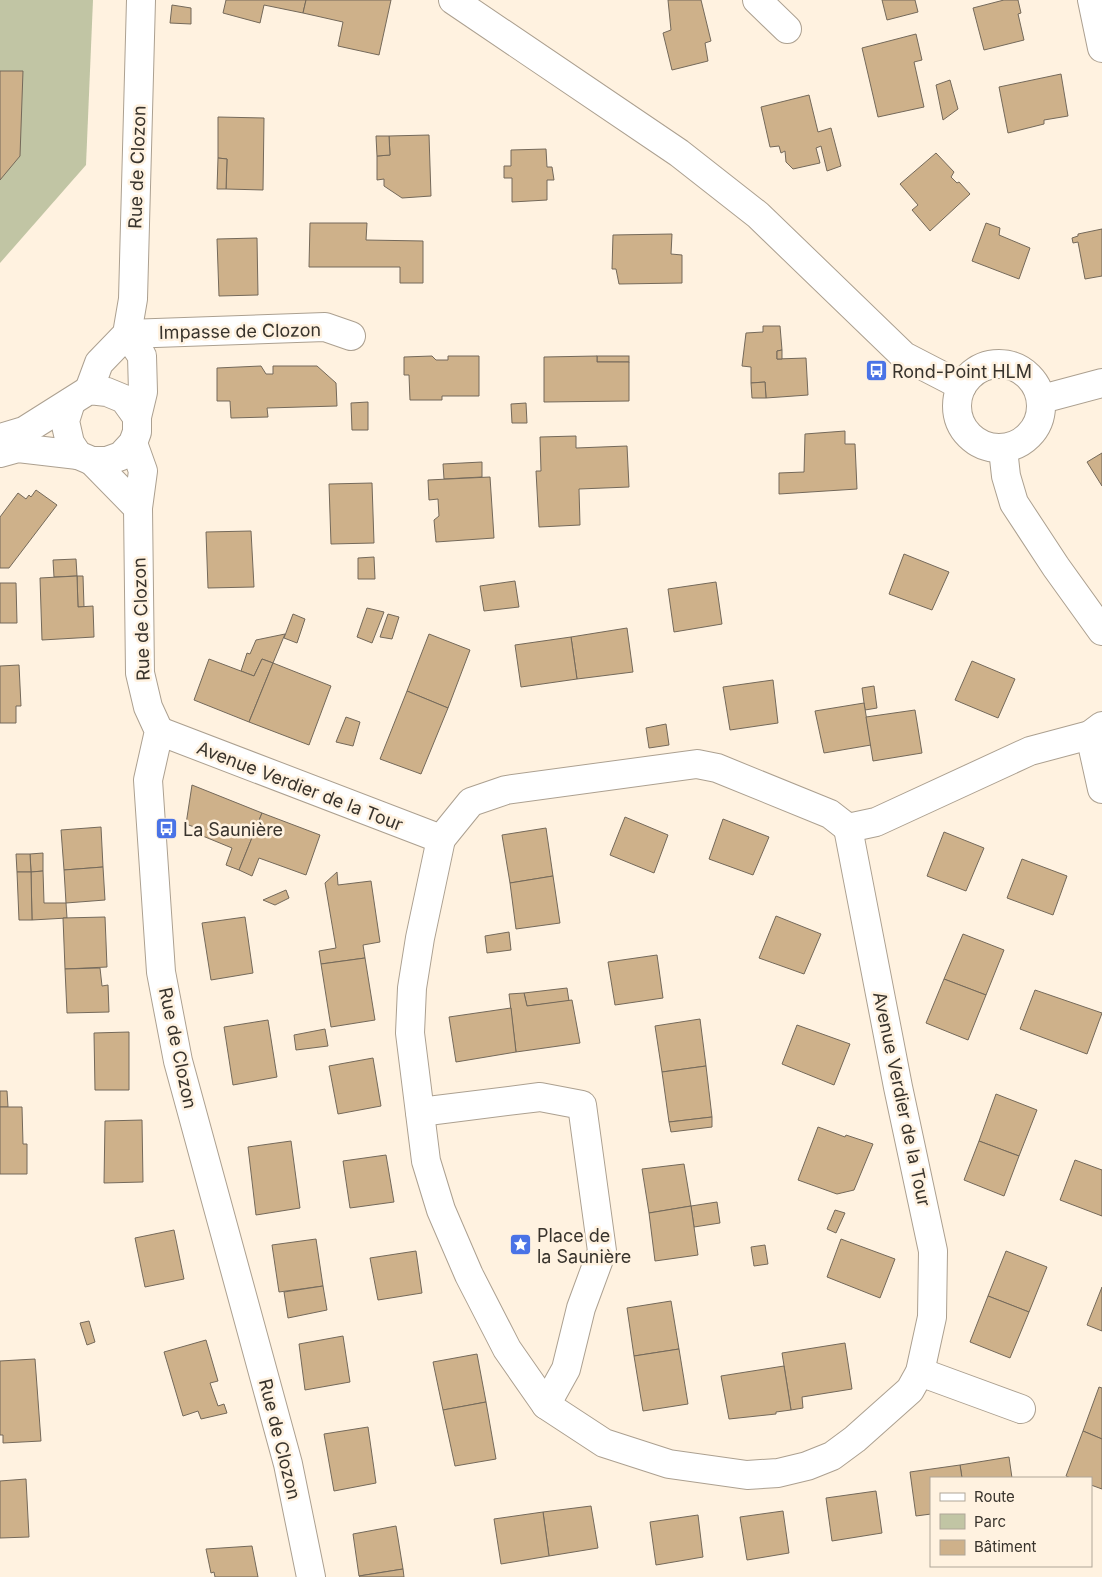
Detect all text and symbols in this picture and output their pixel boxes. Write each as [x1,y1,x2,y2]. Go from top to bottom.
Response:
street label: Rue de Clozon [124,105,150,229]
street label: Impasse de Clozon [159,319,321,343]
bus stop icon: Rond-Point HLM [864,359,888,383]
place label: Rond-Point HLM [892,361,1032,382]
street label: Rue de Clozon [128,557,154,681]
street label: Avenue Verdier de la Tour [194,737,406,835]
bus stop icon: La Saunière [155,817,179,841]
place label: La Saunière [183,819,283,840]
street label: Rue de Clozon [155,985,201,1111]
street label: Avenue Verdier de la Tour [869,990,935,1209]
place label: Place de la Saunière [537,1225,631,1267]
place icon: Place de la Saunière [509,1233,533,1257]
street label: Rue de Clozon [255,1377,305,1501]
legend [930,1477,1092,1567]
text: Route [974,1487,1015,1506]
text: Parc [974,1512,1006,1531]
text: Bâtiment [974,1537,1037,1556]

